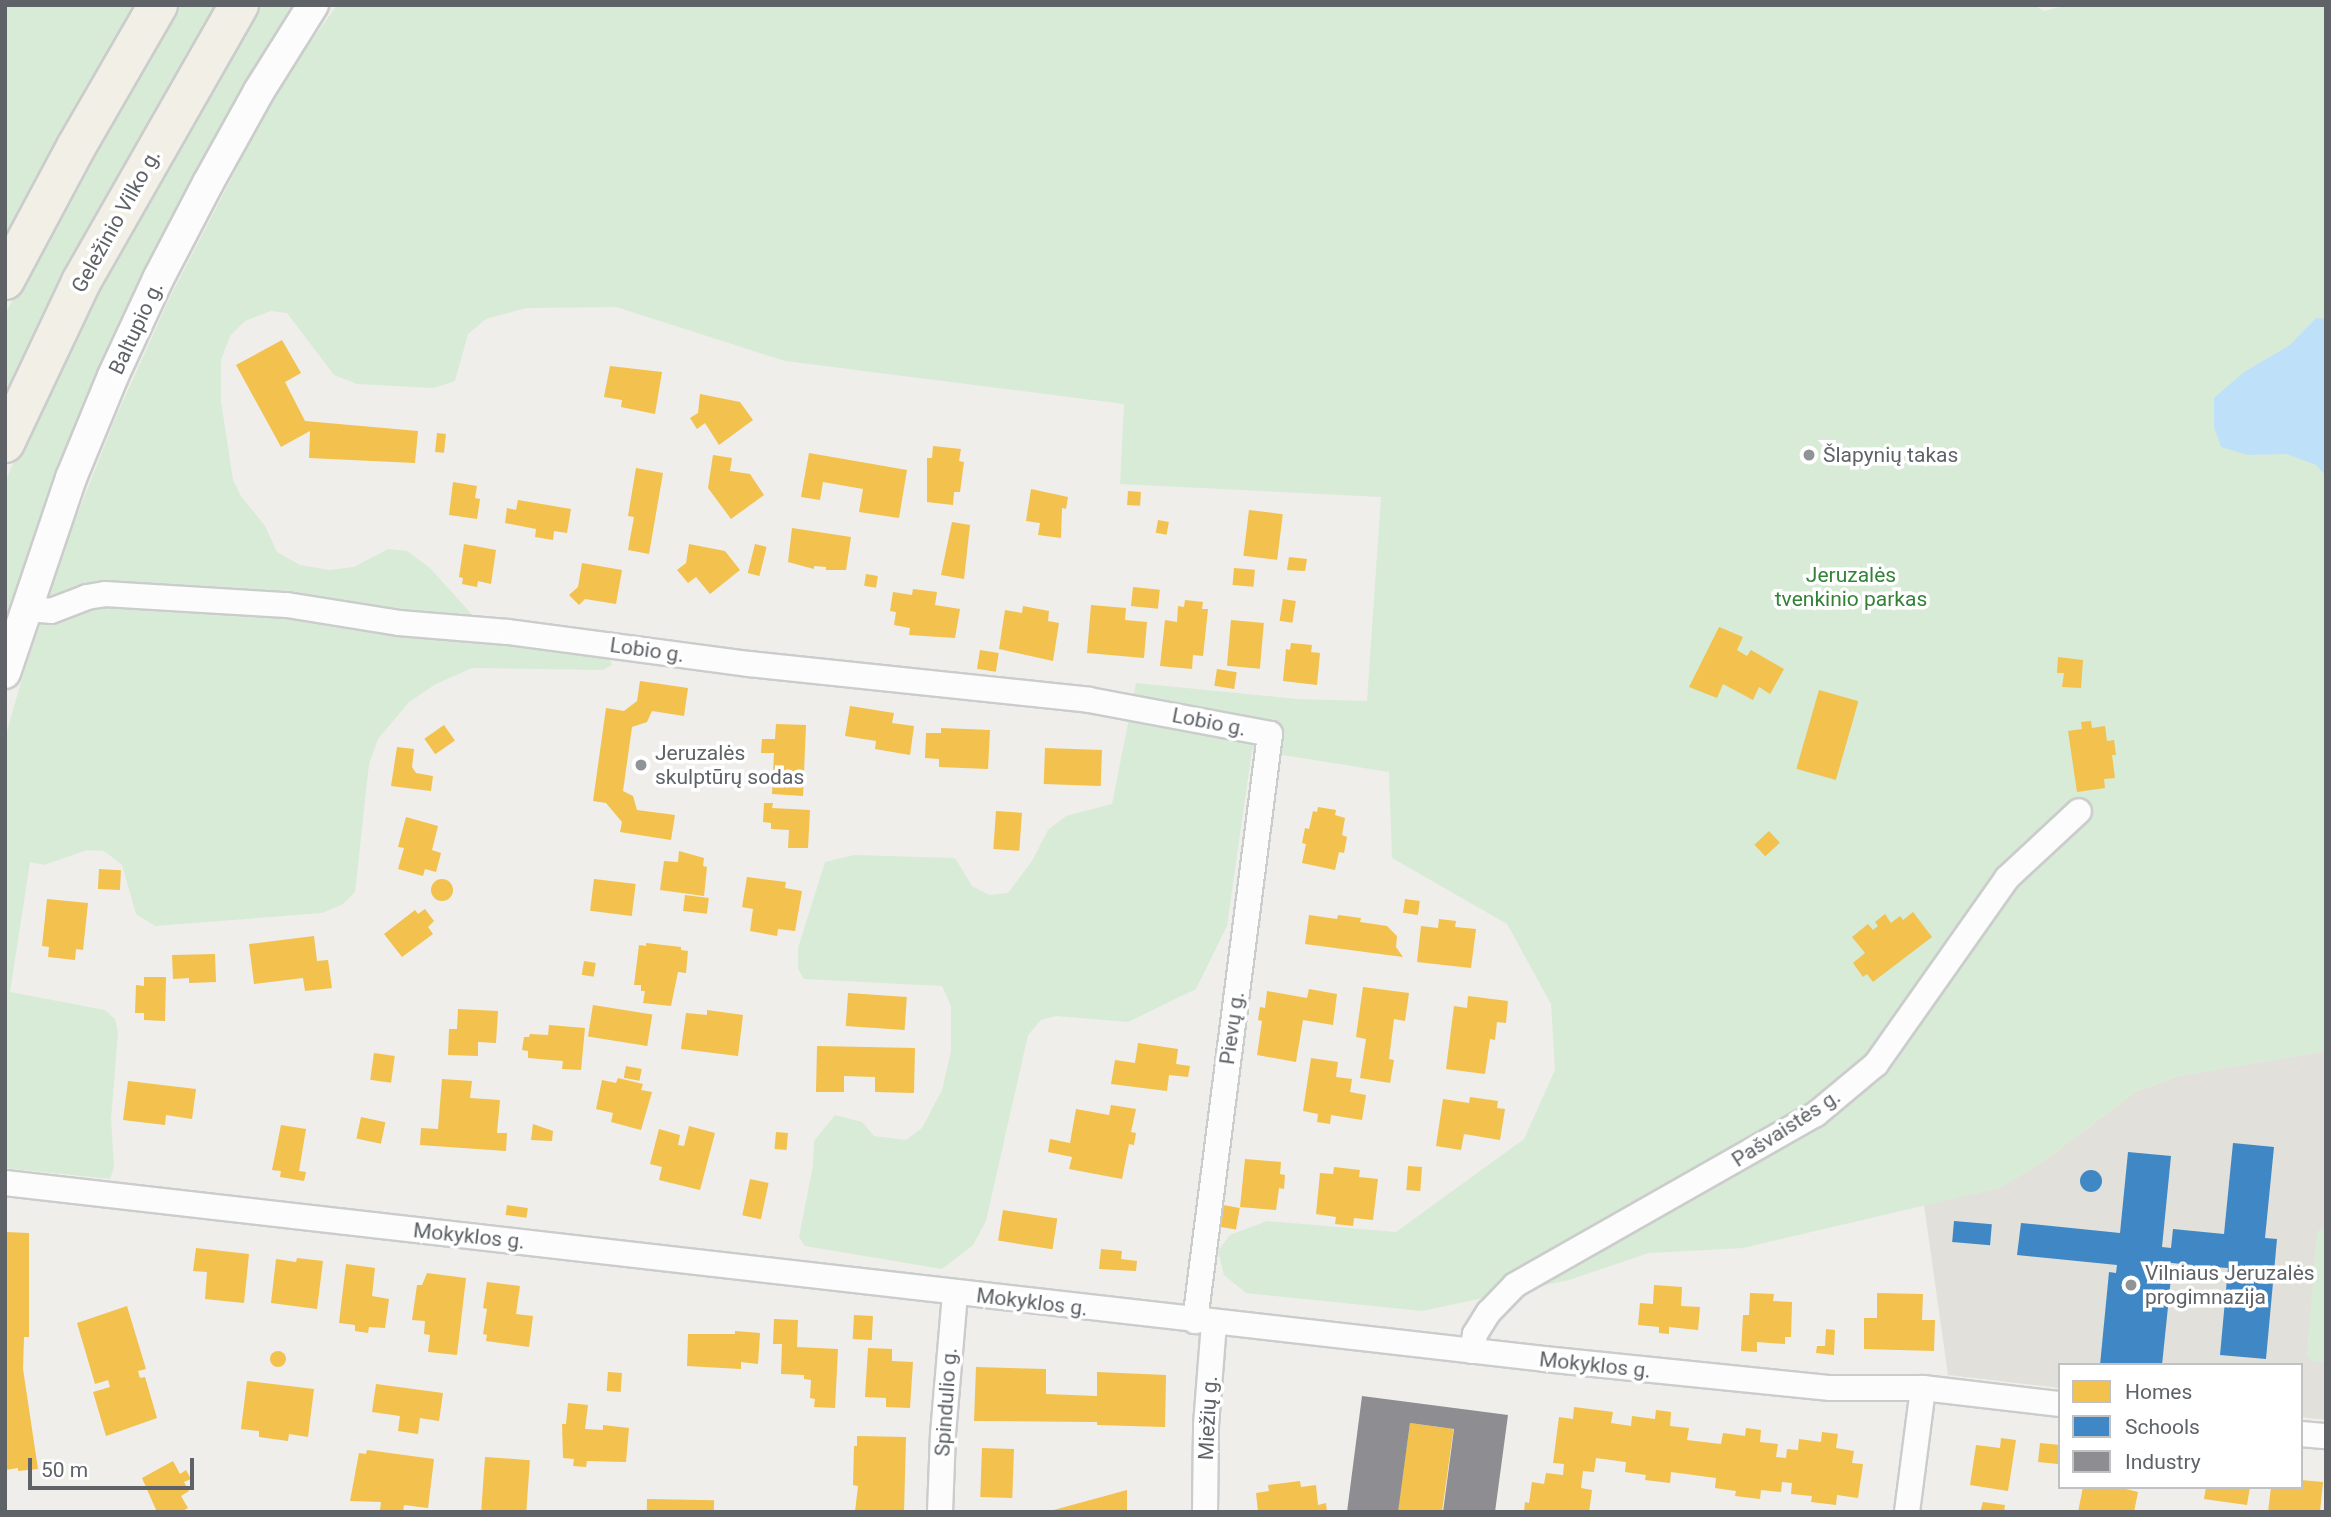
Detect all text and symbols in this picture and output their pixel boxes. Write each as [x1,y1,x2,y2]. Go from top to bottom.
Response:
street label: Geležinio Vilko g. [66,145,166,297]
street label: Baltupio g. [104,278,168,378]
place label: Šlapynių takas [1823,442,1958,468]
marker: Šlapynių takas [1801,447,1817,463]
park label: Jeruzalės tvenkinio parkas [1775,562,1927,612]
street label: Lobio g. [608,632,686,668]
street label: Lobio g. [1170,703,1248,741]
place label: Jeruzalės skulptūrų sodas [655,740,804,790]
marker: Jeruzalės skulptūrų sodas [633,757,649,773]
street label: Pievų g. [1214,990,1250,1066]
street label: Pašvaistės g. [1727,1084,1845,1172]
street label: Mokyklos g. [412,1218,526,1254]
place label: Vilniaus Jeruzalės progimnazija [2145,1260,2315,1310]
marker: Vilniaus Jeruzalės progimnazija [2123,1277,2139,1293]
street label: Mokyklos g. [975,1283,1089,1321]
street label: Spindulio g. [930,1347,962,1457]
street label: Mokyklos g. [1538,1347,1652,1383]
legend [2058,1363,2303,1489]
street label: Miežių g. [1193,1375,1223,1461]
text: Homes [2125,1380,2192,1404]
text: Schools [2125,1415,2200,1439]
scale bar [32,1444,198,1488]
text: Industry [2125,1450,2201,1474]
text: 50 m [41,1458,88,1482]

